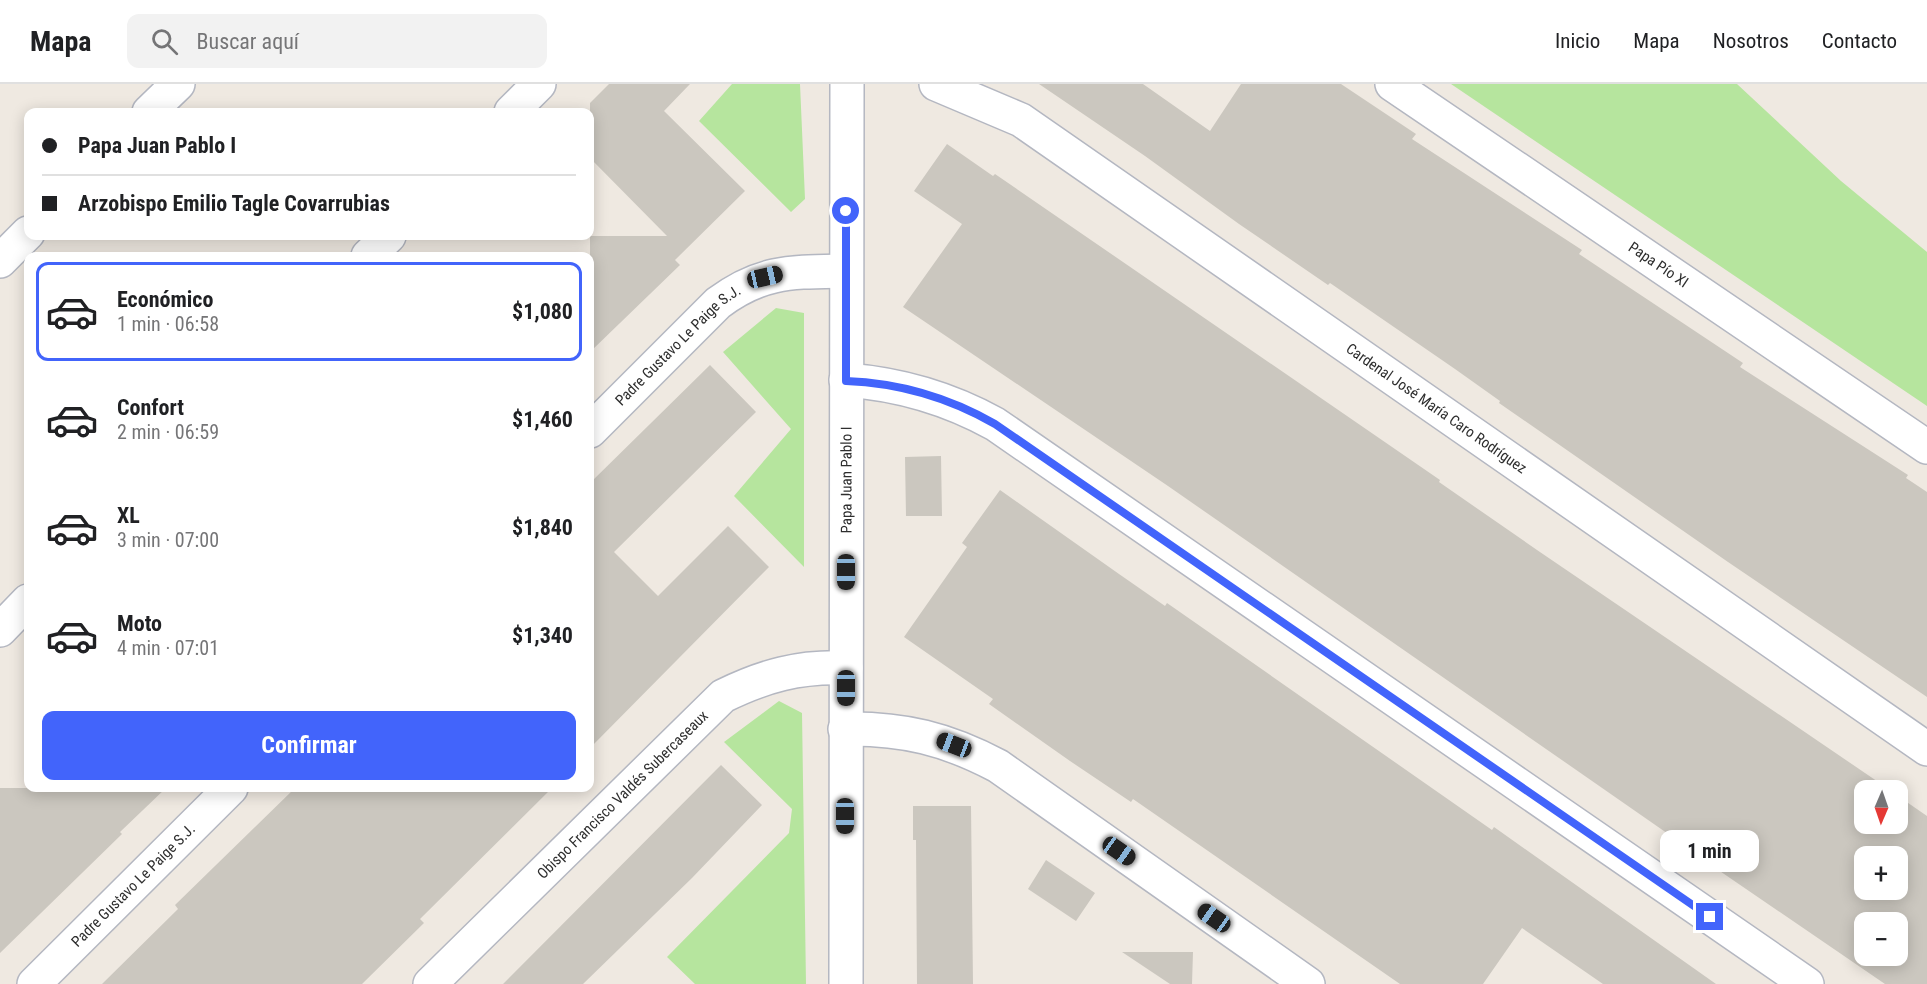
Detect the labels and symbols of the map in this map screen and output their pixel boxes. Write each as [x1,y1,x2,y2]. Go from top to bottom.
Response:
route start [832,197,859,224]
street label: Papa Pío XI [1625,238,1692,291]
car [745,264,785,290]
street label: Padre Gustavo Le Paige S.J. [612,281,744,409]
street label: Cardenal José María Caro Rodríguez [1343,339,1530,477]
street label: Papa Juan Pablo I [838,427,856,533]
car [837,554,855,590]
car [837,670,855,706]
street label: Obispo Francisco Valdés Subercaseaux [533,707,712,883]
car [934,730,974,760]
north arrow [1854,780,1908,834]
car [836,798,854,834]
street label: Padre Gustavo Le Paige S.J. [68,820,199,951]
callout: 1 min [1660,830,1760,872]
car [1099,833,1139,869]
car [1194,900,1234,936]
route end [1696,903,1723,930]

